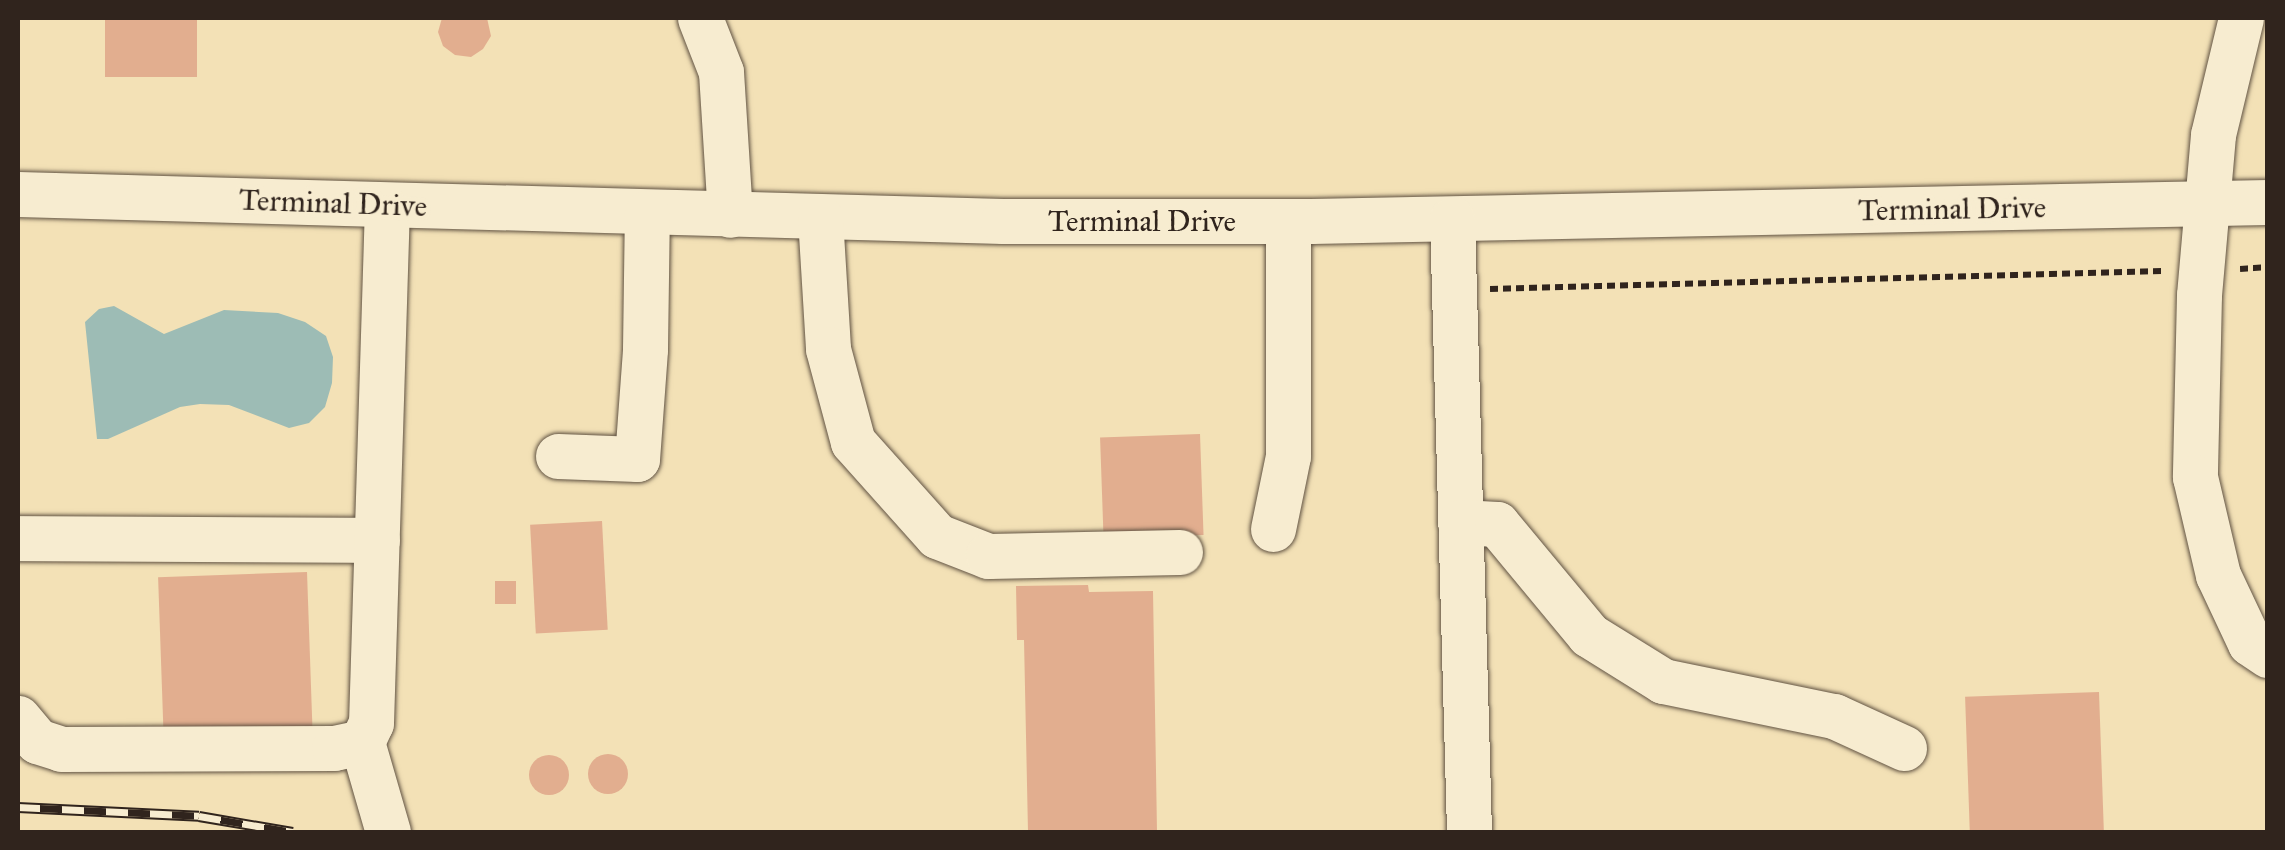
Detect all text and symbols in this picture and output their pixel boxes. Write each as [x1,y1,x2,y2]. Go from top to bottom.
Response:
street label: Terminal Drive [238,182,428,224]
street label: Terminal Drive [1858,189,2046,229]
street label: Terminal Drive [1048,203,1236,239]

